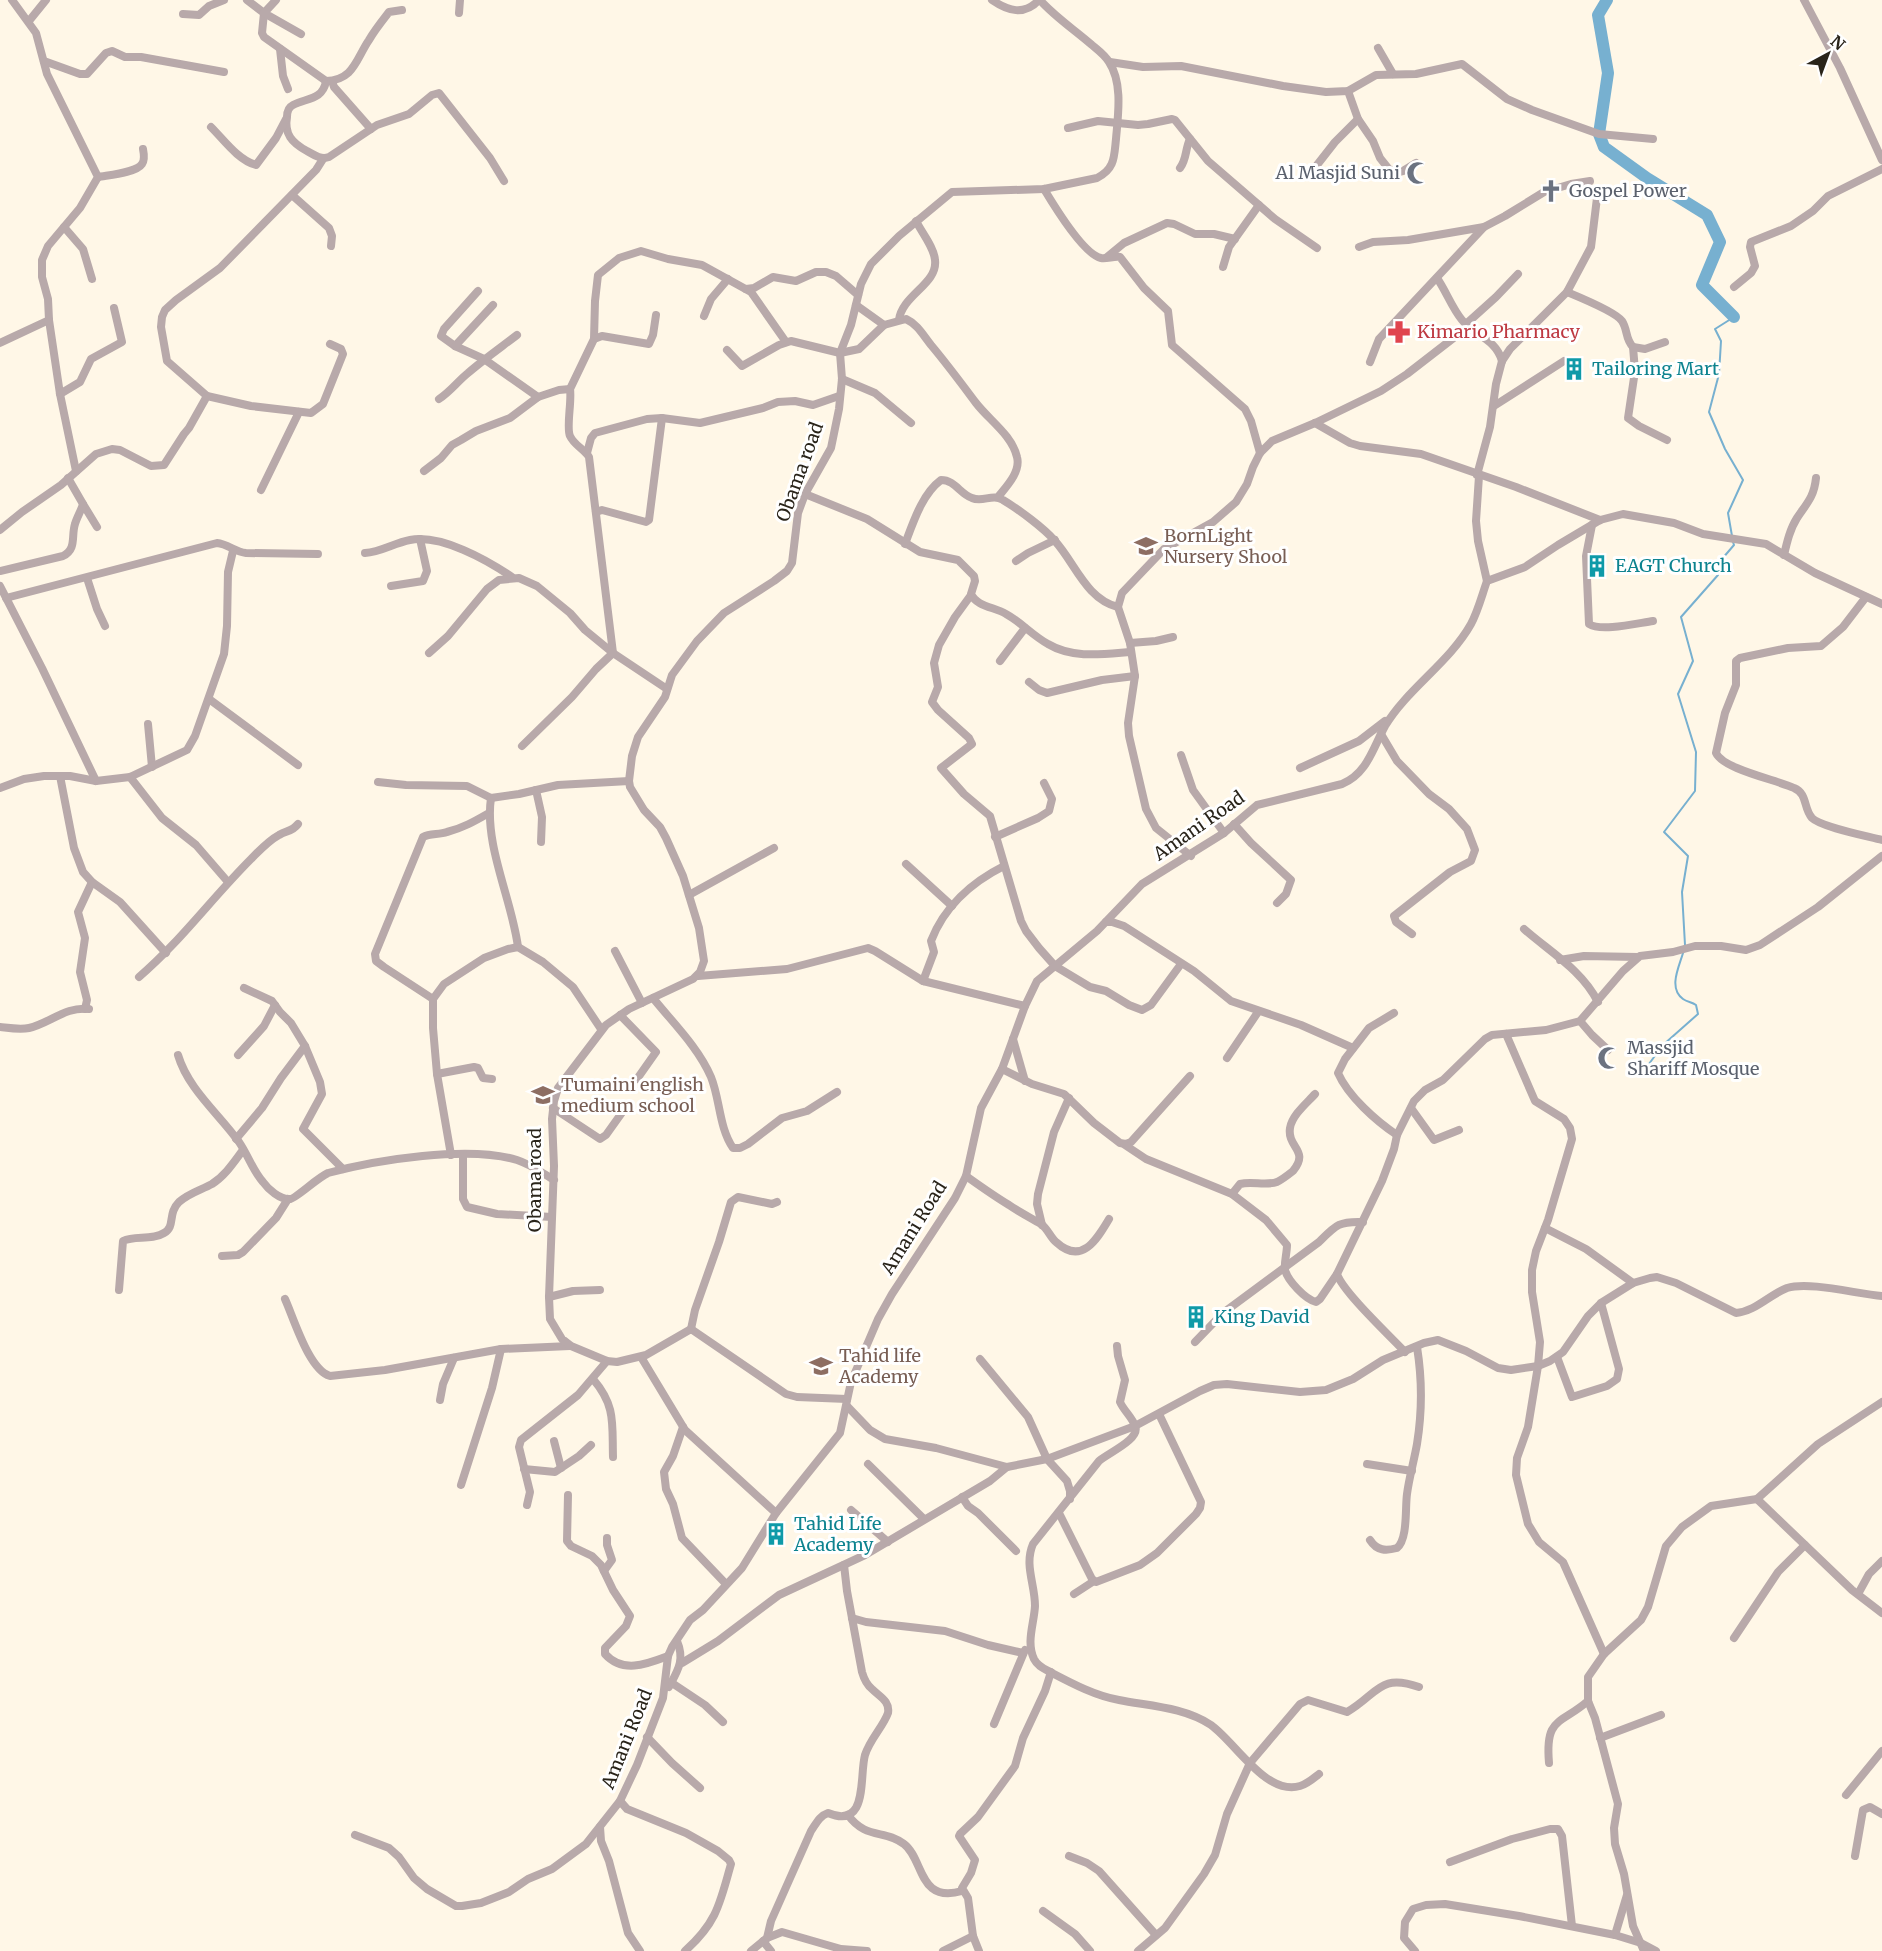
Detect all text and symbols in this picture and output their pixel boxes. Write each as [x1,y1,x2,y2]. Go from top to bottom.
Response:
north arrow [1798,24,1858,84]
text: N [1827,31,1849,55]
mosque icon: Al Masjid Suni [1405,160,1431,186]
place label: Al Masjid Suni [1274,161,1400,184]
church icon: Gospel Power [1538,178,1564,204]
place label: Gospel Power [1569,179,1687,202]
pharmacy icon: Kimario Pharmacy [1386,319,1412,345]
place label: Kimario Pharmacy [1417,320,1581,343]
building icon: Tailoring Mart [1561,356,1587,382]
place label: Tailoring Mart [1592,357,1719,380]
street label: Obama road [771,419,828,525]
place label: BornLight Nursery Shool [1164,524,1288,568]
school or university icon: BornLight Nursery Shool [1133,533,1159,559]
building icon: EAGT Church [1584,553,1610,579]
place label: EAGT Church [1615,554,1732,577]
street label: Amani Road [1148,786,1249,866]
place label: Massjid Shariff Mosque [1627,1036,1759,1080]
mosque icon: Massjid Shariff Mosque [1596,1045,1622,1071]
place label: Tumaini english medium school [561,1073,704,1117]
school or university icon: Tumaini english medium school [530,1082,556,1108]
street label: Obama road [523,1128,546,1232]
street label: Amani Road [875,1177,951,1280]
building icon: King David [1183,1304,1209,1330]
place label: King David [1214,1305,1310,1328]
place label: Tahid life Academy [838,1344,921,1388]
school or university icon: Tahid life Academy [808,1353,834,1379]
place label: Tahid Life Academy [793,1512,881,1556]
building icon: Tahid Life Academy [763,1521,789,1547]
street label: Amani Road [596,1685,657,1793]

